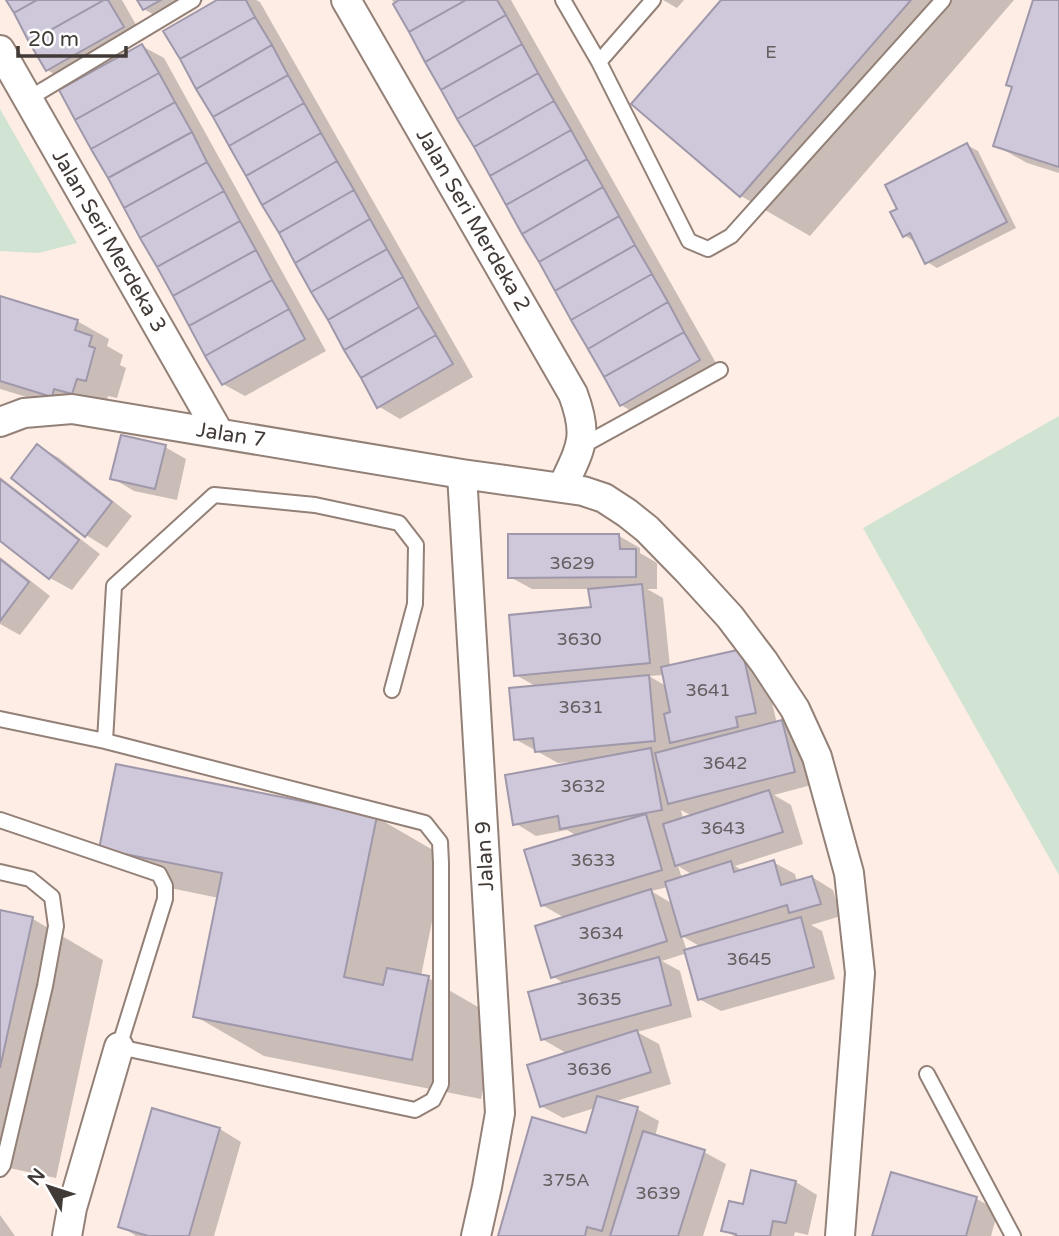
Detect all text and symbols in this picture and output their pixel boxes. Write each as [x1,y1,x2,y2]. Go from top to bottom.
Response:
scale bar [18,14,126,58]
text: 20 m [28,27,79,52]
house number: E [765,41,777,63]
street label: Jalan Seri Merdeka 2 [410,124,536,316]
street label: Jalan Seri Merdeka 3 [46,145,172,337]
street label: Jalan 7 [194,417,268,453]
house number: 3629 [549,552,595,574]
house number: 3630 [556,628,602,650]
house number: 3641 [685,679,731,701]
house number: 3631 [558,696,604,718]
house number: 3642 [702,752,748,774]
house number: 3632 [560,775,606,797]
house number: 3643 [700,817,746,839]
street label: Jalan 9 [471,820,499,892]
house number: 3633 [570,849,616,871]
house number: 3634 [578,922,624,944]
house number: 3645 [726,948,772,970]
house number: 3635 [576,988,622,1010]
house number: 3636 [566,1058,612,1080]
north arrow [14,1152,84,1222]
text: N [23,1164,50,1190]
house number: 375A [542,1169,590,1191]
house number: 3639 [635,1182,681,1204]

